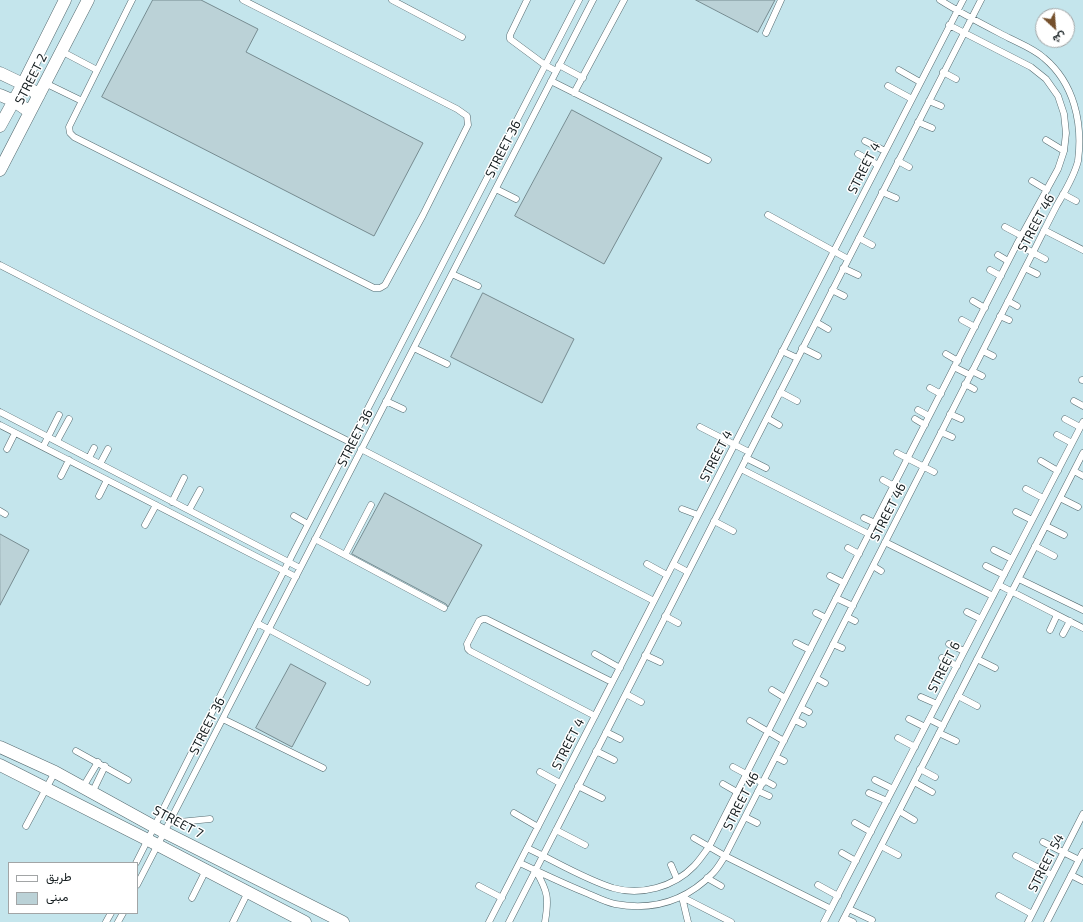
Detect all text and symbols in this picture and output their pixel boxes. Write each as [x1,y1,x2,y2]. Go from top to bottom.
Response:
north arrow [1035,8,1075,48]
text: ش [1051,30,1069,47]
street label: STREET 2 [12,51,50,107]
street label: STREET 36 [482,118,524,180]
street label: STREET 4 [844,140,884,196]
street label: STREET 46 [1014,191,1058,255]
street label: STREET 36 [334,407,376,469]
street label: STREET 4 [696,428,736,484]
street label: STREET 46 [867,480,909,544]
street label: STREET 6 [924,639,964,695]
street label: STREET 36 [186,695,228,757]
street label: STREET 4 [548,716,588,772]
street label: STREET 46 [720,769,762,833]
street label: STREET 7 [150,802,206,842]
street label: STREET 54 [1025,831,1067,895]
legend [8,862,138,914]
text: طريق [46,869,71,883]
text: مبنى [46,889,68,903]

